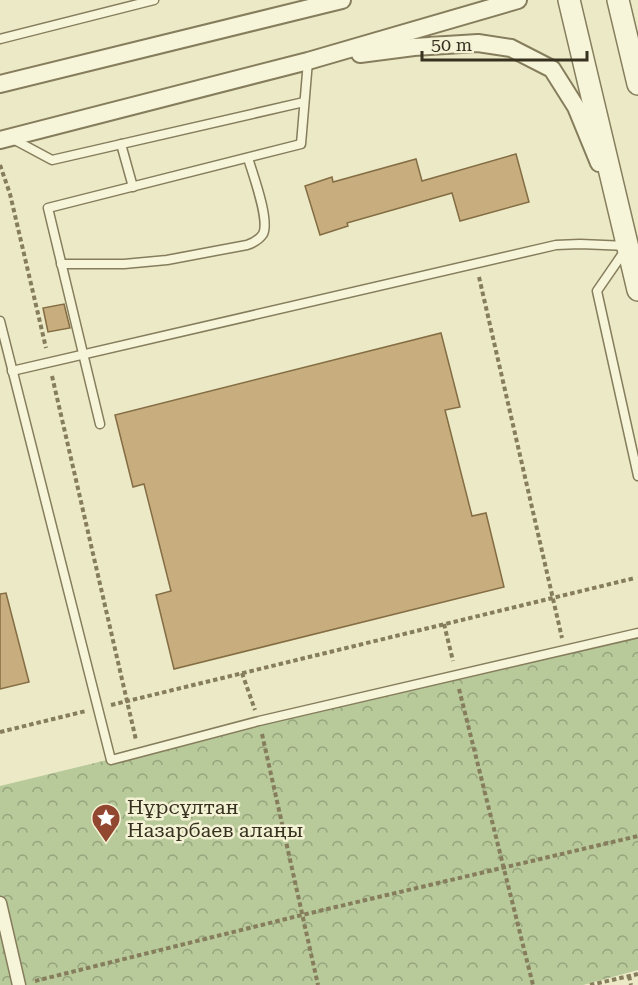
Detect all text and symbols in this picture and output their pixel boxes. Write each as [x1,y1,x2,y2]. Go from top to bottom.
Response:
scale bar [422,24,587,62]
text: 50 m [431,34,472,55]
place label: Нұрсұлтан Назарбаев алаңы [127,795,303,842]
place icon: Нұрсұлтан Назарбаев алаңы [90,802,122,844]

